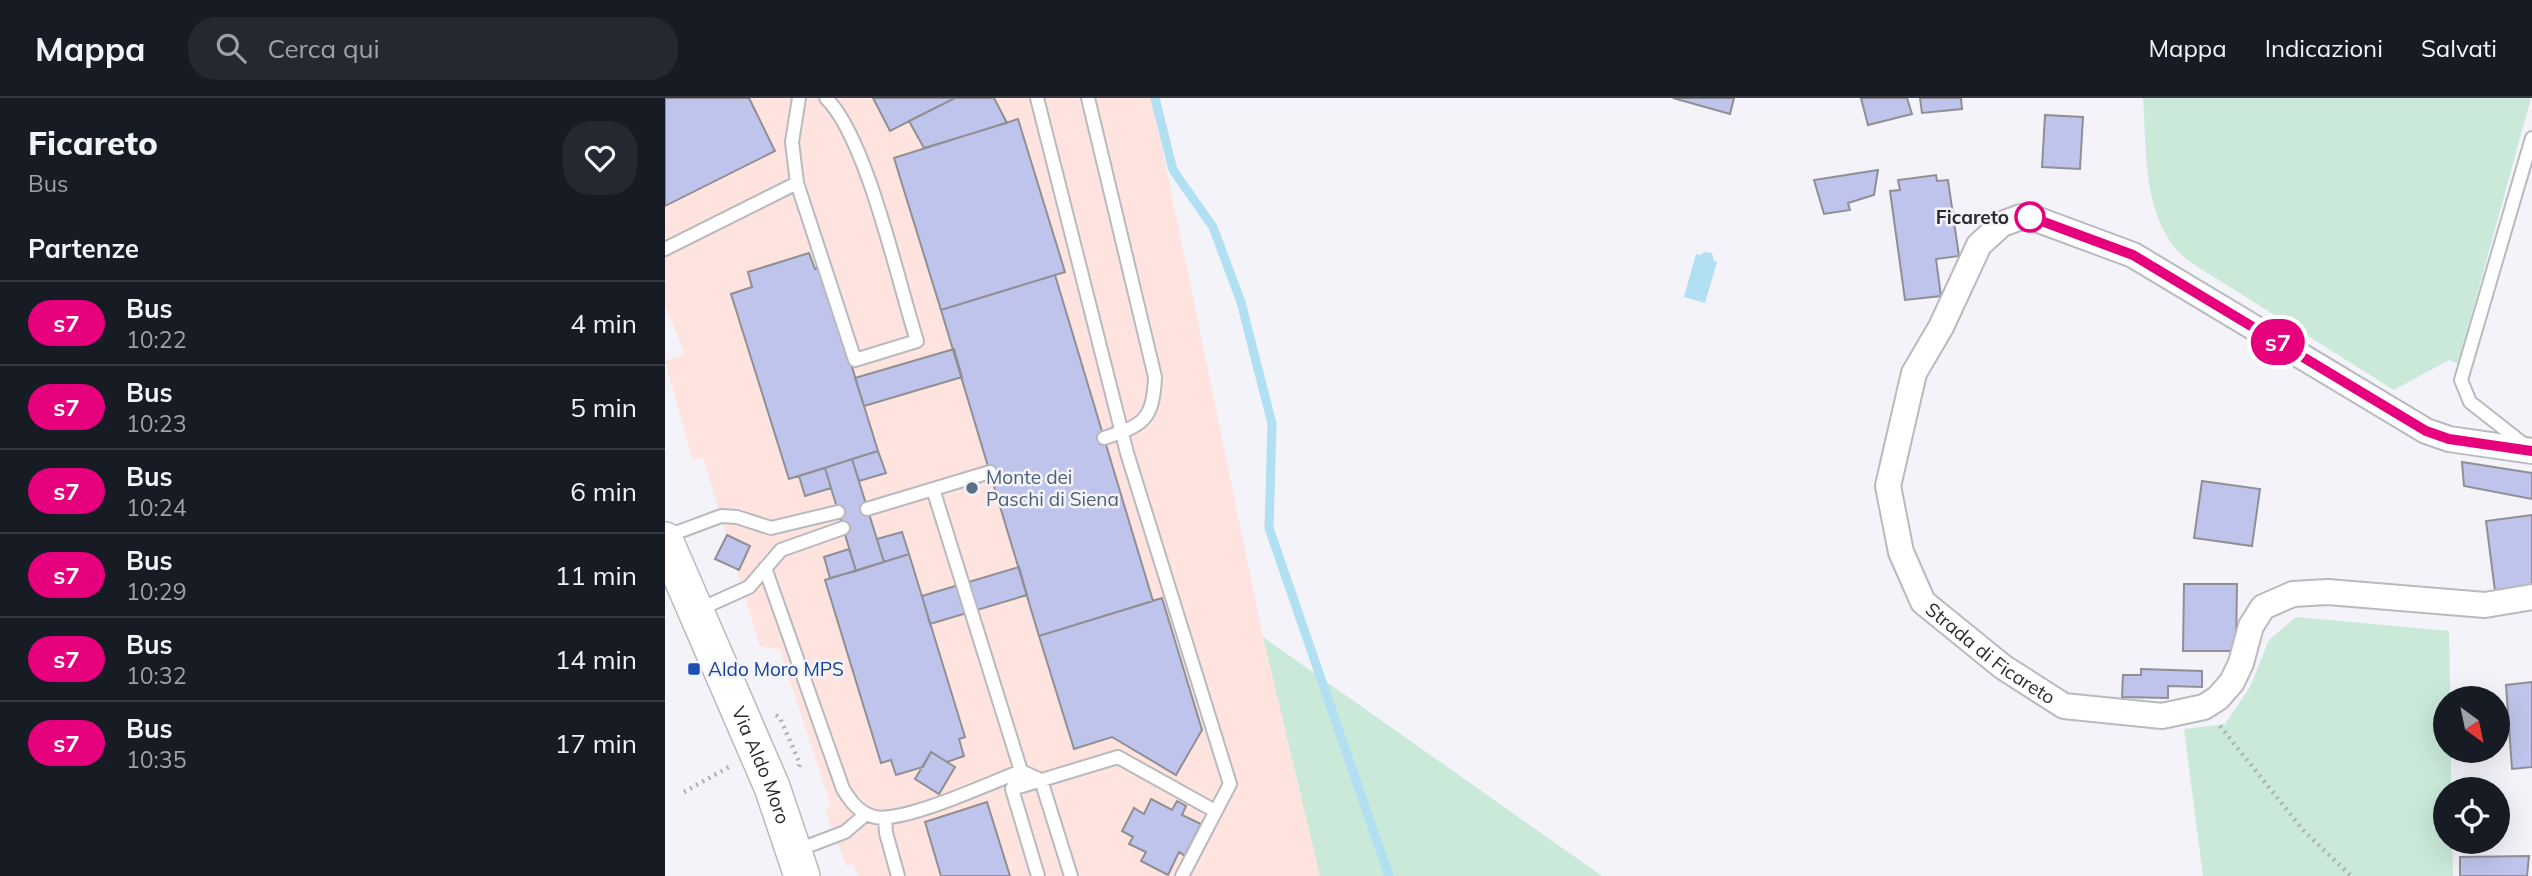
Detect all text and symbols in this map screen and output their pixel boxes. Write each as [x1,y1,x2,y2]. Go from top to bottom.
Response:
search box [188,17,678,80]
text: Mappa [35,28,146,69]
icon: search [212,29,250,67]
text: Cerca qui [268,32,380,65]
text: Mappa [2148,33,2227,63]
text: Indicazioni [2265,33,2383,63]
text: Salvati [2421,33,2497,63]
button: heart [563,121,637,195]
text: Ficareto [28,122,158,163]
text: Bus [28,169,68,198]
marker: Ficareto [2015,202,2045,232]
place label: Ficareto [1936,205,2009,229]
text: Partenze [28,232,139,265]
text: Bus [126,292,172,325]
text: 4 min [570,307,637,340]
text: s7 [53,308,80,338]
line badge: s7 [2247,319,2309,365]
text: 10:22 [126,325,186,354]
text: s7 [2265,327,2291,357]
text: Bus [126,376,172,409]
text: 5 min [570,391,637,424]
text: s7 [53,392,80,422]
text: 10:23 [126,409,186,438]
text: Bus [126,460,172,493]
place label: Monte dei Paschi di Siena [986,465,1119,511]
text: 6 min [570,475,637,508]
text: s7 [53,476,80,506]
marker: Monte dei Paschi di Siena [964,480,980,496]
text: 10:24 [126,493,186,522]
text: Bus [126,544,172,577]
text: 11 min [555,559,637,592]
text: s7 [53,560,80,590]
text: 10:29 [126,577,186,606]
street label: Strada di Ficareto [1921,597,2060,709]
text: Bus [126,628,172,661]
text: 14 min [555,643,637,676]
text: s7 [53,644,80,674]
place label: Aldo Moro MPS [708,657,844,681]
text: 10:32 [126,661,186,690]
marker: Aldo Moro MPS [686,661,702,677]
north arrow [2433,686,2509,763]
map controls [2433,686,2510,854]
street label: Via Aldo Moro [727,703,796,827]
text: Bus [126,712,172,745]
text: 17 min [555,727,637,760]
text: s7 [53,728,80,758]
text: 10:35 [126,745,186,774]
button: locate [2433,777,2510,854]

